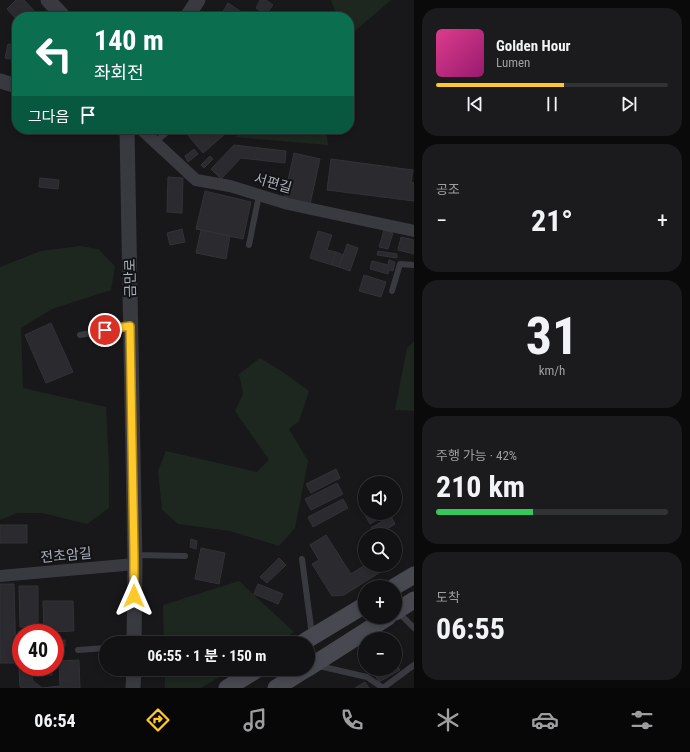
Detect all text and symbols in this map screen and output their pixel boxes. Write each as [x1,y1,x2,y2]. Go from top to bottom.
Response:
text: 140 m [94,24,164,57]
icon: left [28,28,80,80]
text: Golden Hour [496,37,571,55]
text: Lumen [496,55,530,70]
text: 좌회전 [94,62,144,83]
icon: previous [464,93,486,115]
icon: pause [541,93,563,115]
icon: next [618,93,640,115]
icon: arrive [77,104,99,126]
text: 그다음 [28,108,69,126]
street label: 서편길 [252,170,294,196]
text: 공조 [436,182,460,197]
text: 21° [531,203,573,238]
text: − [436,208,447,233]
text: + [657,208,668,233]
street label: 금만로 [122,258,138,297]
text: 31 [526,306,578,367]
pin [88,313,122,347]
icon: arrive [94,319,116,341]
text: km/h [539,363,565,378]
text: 주행 가능 · 42% [436,448,517,463]
text: 210 km [436,469,525,504]
map controls [358,476,402,676]
button: sound [358,476,402,520]
button: search [358,528,402,572]
street label: 전초암길 [40,545,92,565]
position arrow [113,575,155,617]
button: + [358,580,402,624]
text: 도착 [436,590,460,605]
text: 06:55 [436,611,505,646]
speed limit sign: 40 [12,624,64,676]
button: − [358,632,402,676]
text: 06:55 · 1 분 · 150 m [148,647,266,665]
icon: directions [144,706,172,734]
icon: music [241,706,269,734]
icon: phone [338,706,366,734]
icon: climate [434,706,462,734]
icon: car [531,706,559,734]
icon: filters [628,706,656,734]
text: 06:54 [34,710,76,731]

